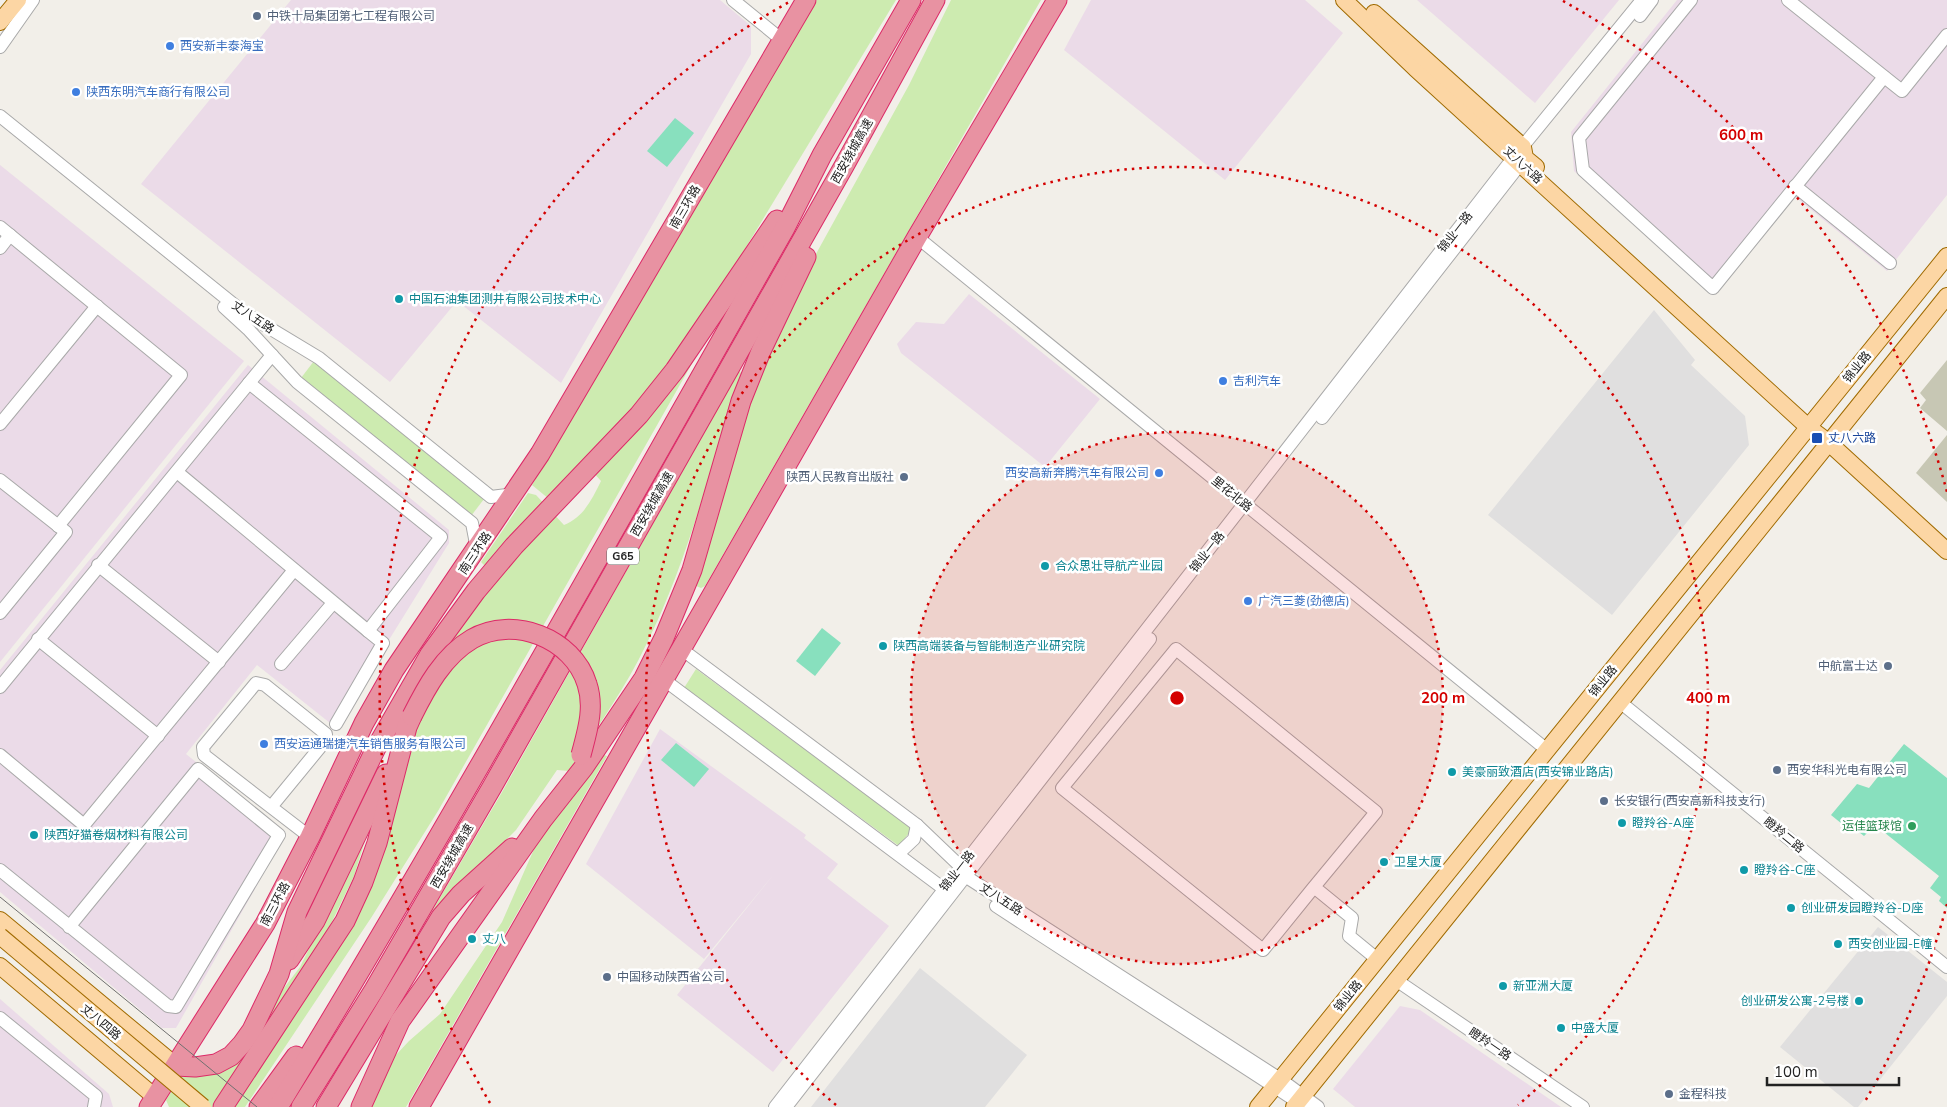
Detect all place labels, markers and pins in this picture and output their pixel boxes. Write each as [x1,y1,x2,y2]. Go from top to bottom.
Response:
place label: 中铁十局集团第七工程有限公司 [267,8,435,24]
marker: 中铁十局集团第七工程有限公司 [251,10,263,22]
place label: 西安新丰泰海宝 [180,38,264,54]
marker: 西安新丰泰海宝 [164,40,176,52]
place label: 陕西东明汽车商行有限公司 [86,84,230,100]
marker: 陕西东明汽车商行有限公司 [70,86,82,98]
place label: 中国石油集团测井有限公司技术中心 [409,291,601,307]
marker: 中国石油集团测井有限公司技术中心 [393,293,405,305]
place label: 吉利汽车 [1233,373,1281,389]
marker: 吉利汽车 [1217,375,1229,387]
place label: 丈八六路 [1828,430,1876,446]
marker: 丈八六路 [1810,431,1824,445]
place label: 西安高新奔腾汽车有限公司 [1005,465,1149,481]
marker: 西安高新奔腾汽车有限公司 [1153,467,1165,479]
place label: 陕西人民教育出版社 [786,469,894,485]
marker: 陕西人民教育出版社 [898,471,910,483]
place label: 合众思壮导航产业园 [1055,558,1163,574]
marker: 合众思壮导航产业园 [1039,560,1051,572]
place label: 广汽三菱(劲德店) [1258,593,1350,609]
marker: 广汽三菱(劲德店) [1242,595,1254,607]
place label: 陕西高端装备与智能制造产业研究院 [893,638,1085,654]
marker: 陕西高端装备与智能制造产业研究院 [877,640,889,652]
place label: 中航富士达 [1818,658,1878,674]
marker: 中航富士达 [1882,660,1894,672]
centre of rings [1168,689,1186,707]
place label: 西安运通瑞捷汽车销售服务有限公司 [274,736,466,752]
marker: 西安运通瑞捷汽车销售服务有限公司 [258,738,270,750]
place label: 西安华科光电有限公司 [1787,762,1907,778]
place label: 美豪丽致酒店(西安锦业路店) [1462,764,1614,780]
marker: 西安华科光电有限公司 [1771,764,1783,776]
marker: 美豪丽致酒店(西安锦业路店) [1446,766,1458,778]
place label: 长安银行(西安高新科技支行) [1614,793,1766,809]
marker: 长安银行(西安高新科技支行) [1598,795,1610,807]
place label: 瞪羚谷-A座 [1632,815,1694,831]
marker: 瞪羚谷-A座 [1616,817,1628,829]
place label: 运佳篮球馆 [1842,818,1902,834]
marker: 运佳篮球馆 [1906,820,1918,832]
place label: 陕西好猫卷烟材料有限公司 [44,827,188,843]
marker: 陕西好猫卷烟材料有限公司 [28,829,40,841]
place label: 卫星大厦 [1394,854,1442,870]
marker: 卫星大厦 [1378,856,1390,868]
place label: 瞪羚谷-C座 [1754,862,1815,878]
marker: 瞪羚谷-C座 [1738,864,1750,876]
place label: 创业研发园瞪羚谷-D座 [1801,900,1923,916]
marker: 创业研发园瞪羚谷-D座 [1785,902,1797,914]
place label: 丈八 [482,931,506,947]
marker: 丈八 [466,933,478,945]
place label: 西安创业园-E幢 [1848,936,1932,952]
marker: 西安创业园-E幢 [1832,938,1844,950]
place label: 中国移动陕西省公司 [617,969,725,985]
marker: 中国移动陕西省公司 [601,971,613,983]
place label: 新亚洲大厦 [1513,978,1573,994]
marker: 新亚洲大厦 [1497,980,1509,992]
place label: 创业研发公寓-2号楼 [1741,993,1849,1009]
marker: 创业研发公寓-2号楼 [1853,995,1865,1007]
place label: 中盛大厦 [1571,1020,1619,1036]
marker: 中盛大厦 [1555,1022,1567,1034]
place label: 金程科技 [1679,1086,1727,1102]
marker: 金程科技 [1663,1088,1675,1100]

